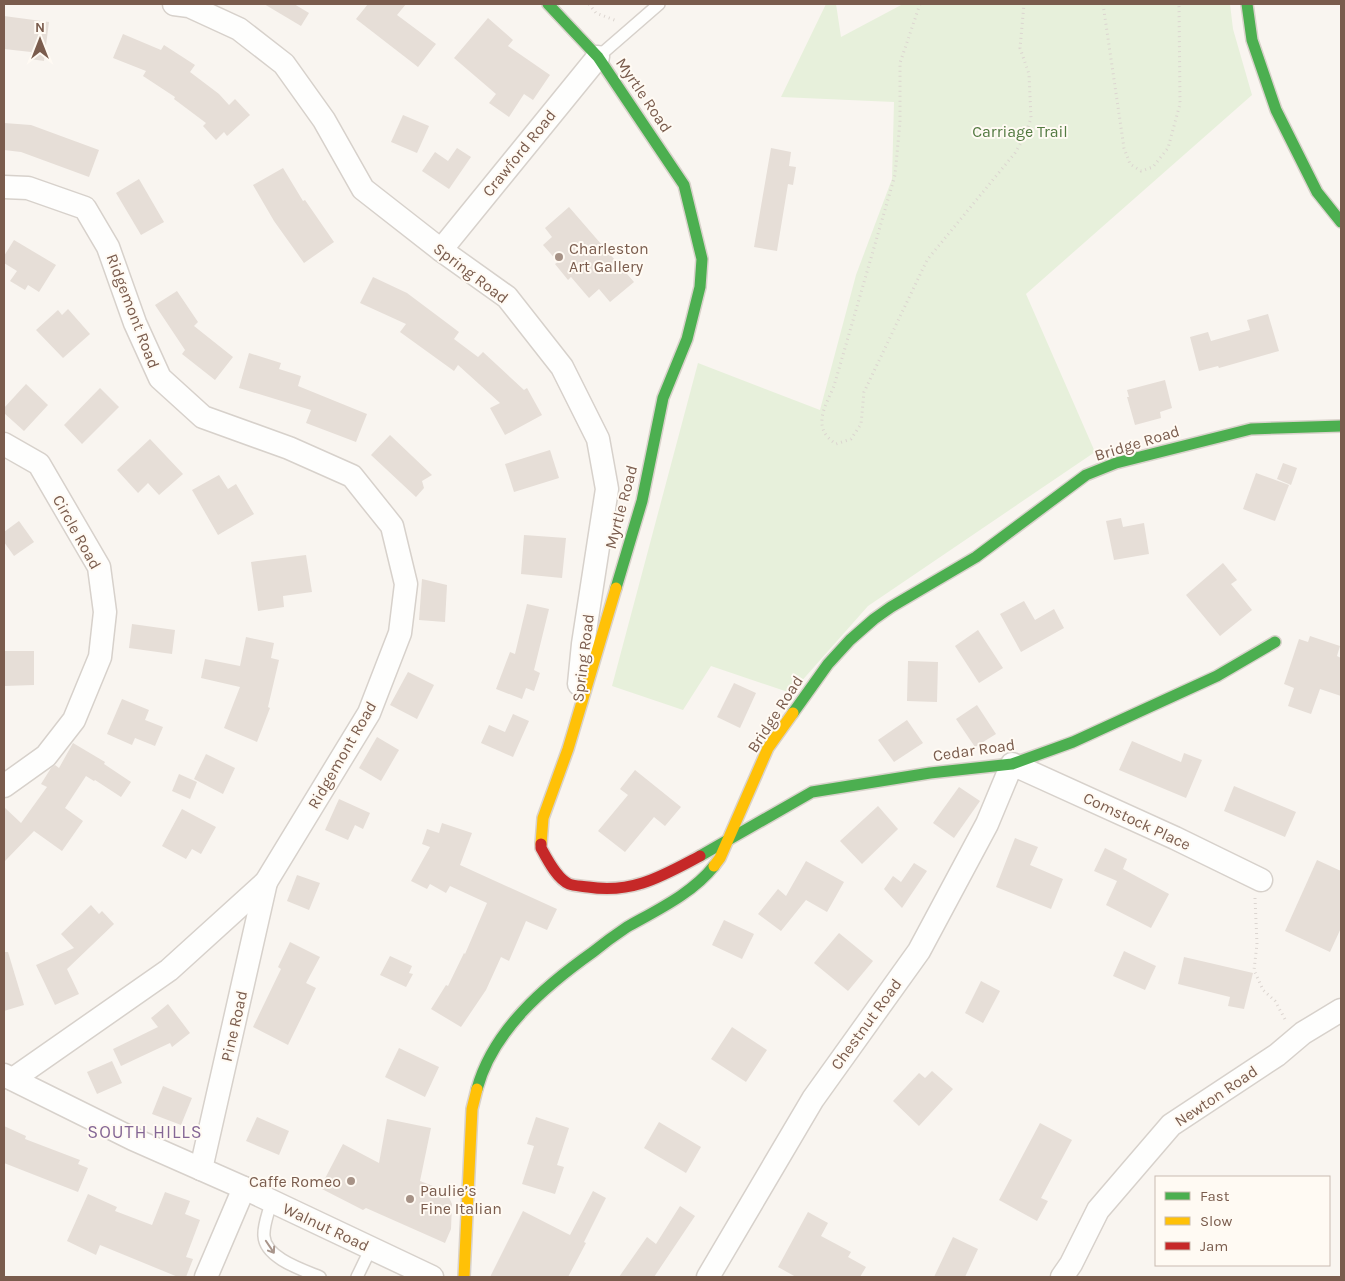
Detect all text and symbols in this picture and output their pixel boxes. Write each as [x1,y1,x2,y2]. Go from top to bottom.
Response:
north arrow [15,15,65,65]
text: N [35,19,45,36]
street label: Myrtle Road [612,54,676,136]
street label: Crawford Road [478,106,560,200]
park label: Carriage Trail [972,122,1068,141]
street label: Spring Road [430,239,512,307]
place label: Charleston Art Gallery [569,239,649,276]
street label: Ridgemont Road [102,251,164,371]
marker: Charleston Art Gallery [553,251,565,263]
street label: Bridge Road [1092,421,1182,465]
street label: Myrtle Road [601,463,641,551]
street label: Circle Road [49,492,105,572]
street label: Spring Road [568,613,598,703]
street label: Bridge Road [743,672,807,756]
street label: Ridgemont Road [303,698,381,812]
street label: Cedar Road [932,735,1016,765]
street label: Comstock Place [1080,788,1194,854]
street label: Chestnut Road [827,975,905,1073]
street label: Pine Road [217,989,251,1063]
street label: Newton Road [1171,1061,1261,1131]
district label: SOUTH HILLS [87,1121,203,1143]
place label: Caffe Romeo [249,1172,341,1191]
marker: Caffe Romeo [345,1175,357,1187]
legend [1155,1176,1330,1266]
place label: Paulie’s Fine Italian [420,1181,502,1218]
text: Fast [1200,1187,1230,1205]
marker: Paulie’s Fine Italian [404,1193,416,1205]
street label: Walnut Road [280,1199,372,1255]
text: Slow [1200,1212,1232,1230]
text: Jam [1200,1237,1228,1255]
one-way arrow [265,1240,275,1254]

